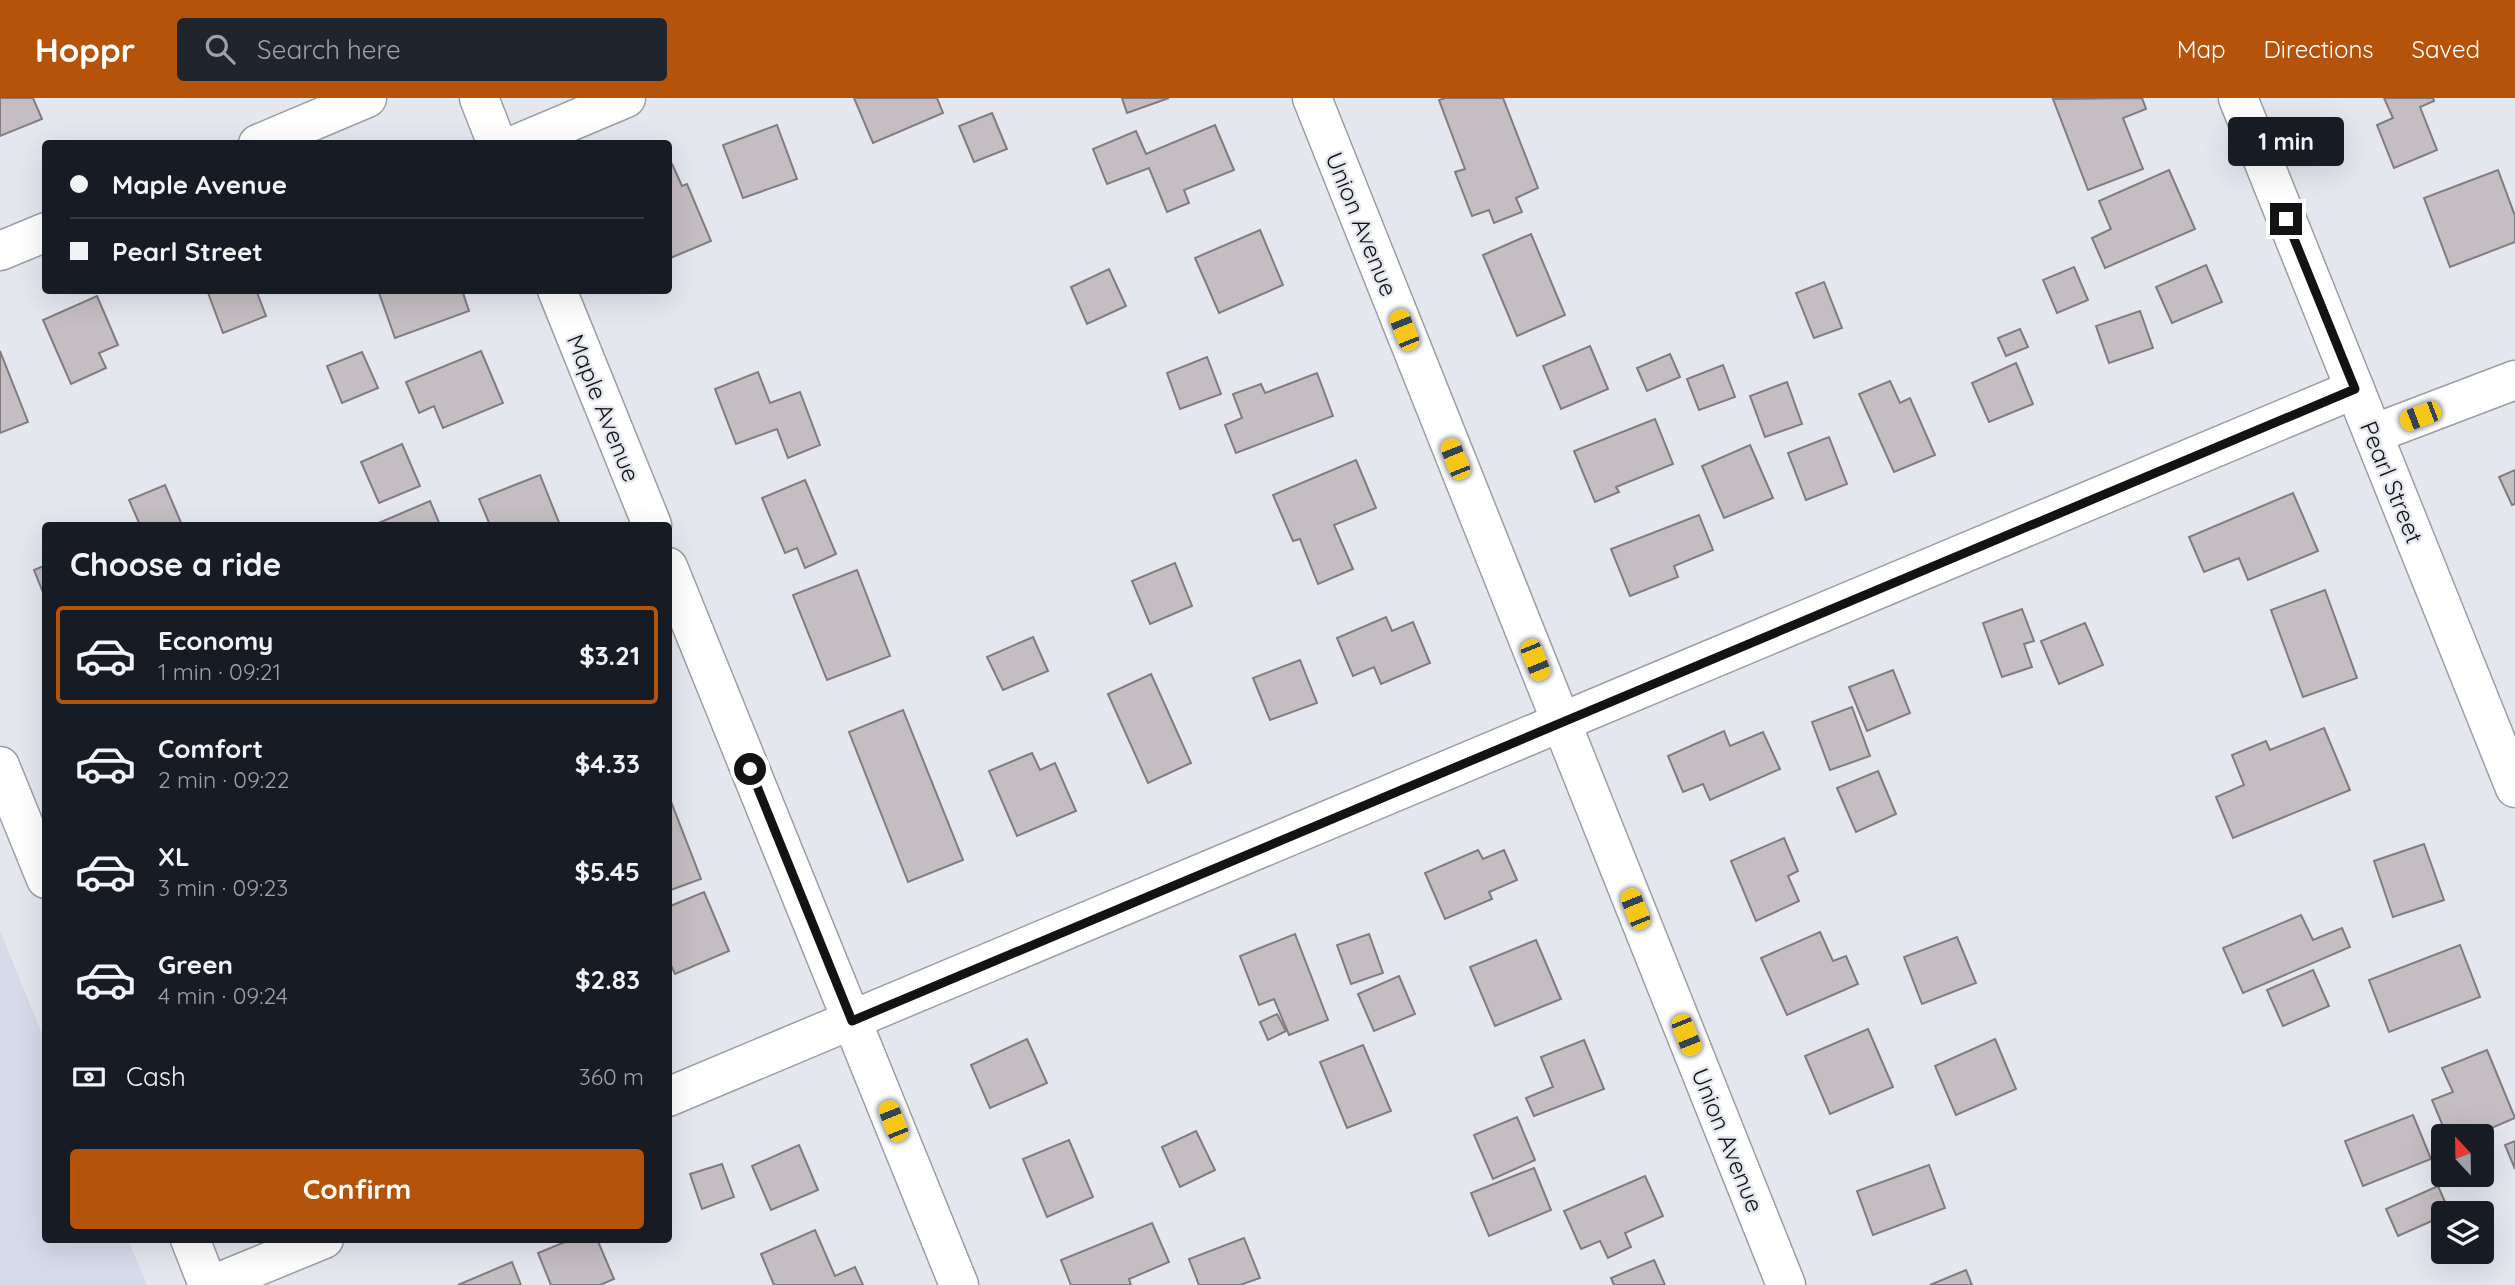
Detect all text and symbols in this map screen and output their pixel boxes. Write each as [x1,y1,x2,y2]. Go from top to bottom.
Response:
search box [177,18,667,81]
text: Hoppr [35,29,135,70]
icon: search [201,30,239,68]
text: Search here [257,33,401,66]
text: Map [2177,34,2226,64]
text: Directions [2264,34,2374,64]
text: Saved [2412,34,2480,64]
callout: 1 min [2228,117,2344,166]
text: 1 min [2258,127,2314,156]
street label: Union Avenue [1319,147,1405,301]
text: Maple Avenue [112,168,287,201]
route end [2270,203,2302,235]
text: Pearl Street [112,235,263,268]
car [1387,307,1422,353]
street label: Maple Avenue [561,330,647,486]
car [2397,399,2444,433]
street label: Pearl Street [2354,416,2430,548]
car [1438,436,1473,482]
text: Choose a ride [70,544,282,584]
icon: car [74,624,137,687]
text: Economy [158,624,273,657]
car [1518,637,1553,683]
text: $3.21 [579,639,640,672]
text: 1 min · 09:21 [158,657,281,686]
icon: car [74,732,137,795]
text: Comfort [158,732,263,765]
text: $4.33 [575,747,640,780]
route start [734,753,766,785]
text: 2 min · 09:22 [158,765,290,794]
icon: car [74,840,137,903]
text: XL [158,840,190,873]
text: $5.45 [575,855,640,888]
text: 3 min · 09:23 [158,873,288,902]
car [1618,886,1653,932]
icon: car [74,948,137,1011]
text: Green [158,948,233,981]
text: $2.83 [575,963,640,996]
text: 4 min · 09:24 [158,981,288,1010]
car [1669,1012,1704,1058]
icon: cash [70,1058,108,1096]
text: Cash [126,1060,186,1093]
text: 360 m [579,1062,644,1091]
street label: Union Avenue [1685,1063,1771,1217]
car [876,1098,911,1144]
north arrow [2431,1124,2494,1186]
map controls [2431,1124,2494,1264]
button: Confirm [70,1149,644,1229]
button: layers [2431,1201,2494,1264]

